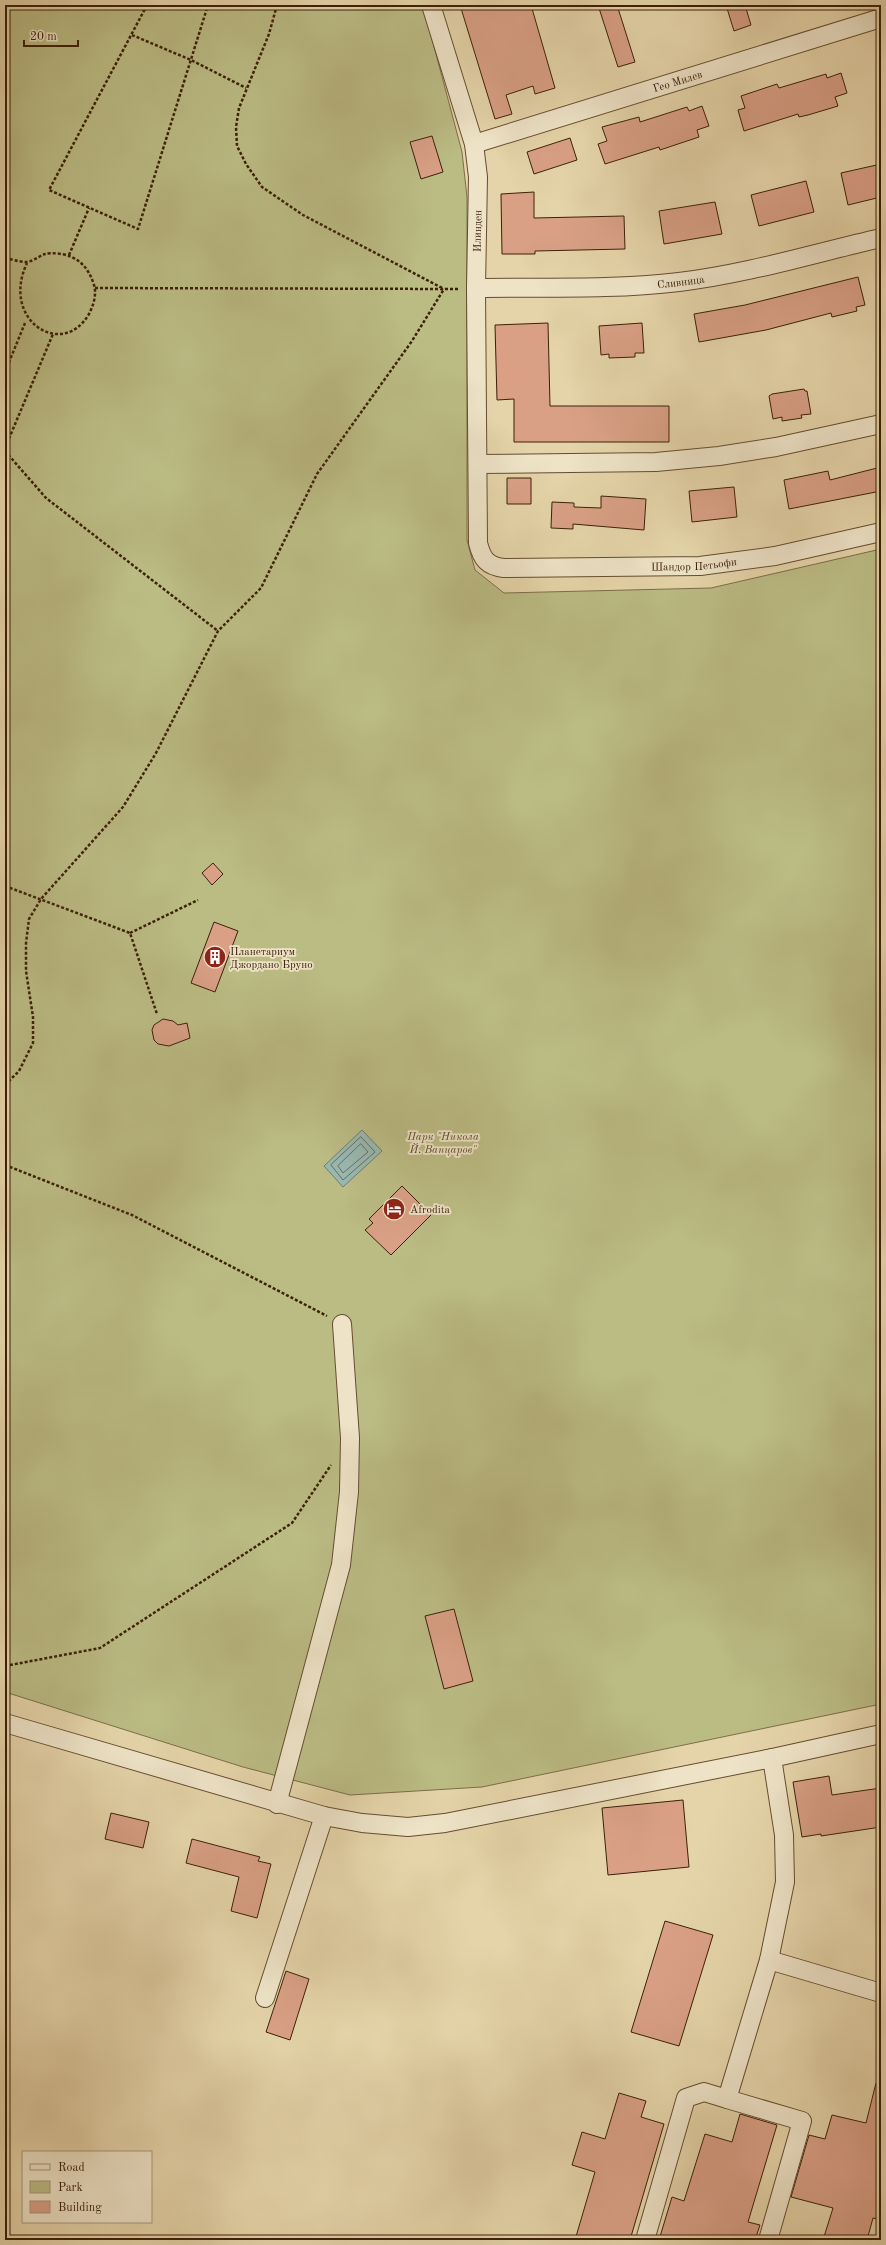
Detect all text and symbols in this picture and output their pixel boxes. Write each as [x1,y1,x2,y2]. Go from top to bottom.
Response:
scale bar [24,22,78,48]
text: 20 m [30,31,57,43]
street label: Гео Милев [652,70,704,95]
street label: Илинден [473,210,484,252]
street label: Сливница [657,274,706,291]
street label: Шандор Петьофи [651,557,738,574]
building icon: Планетариум Джордано Бруно [202,944,228,970]
place label: Планетариум Джордано Бруно [230,947,313,971]
park label: Парк "Никола Й. Вапцаров" [406,1132,479,1156]
hotel icon: Afrodita [381,1196,407,1222]
place label: Afrodita [410,1205,451,1216]
legend [22,2151,152,2223]
text: Road [58,2162,85,2174]
text: Park [58,2182,83,2194]
text: Building [58,2202,102,2214]

